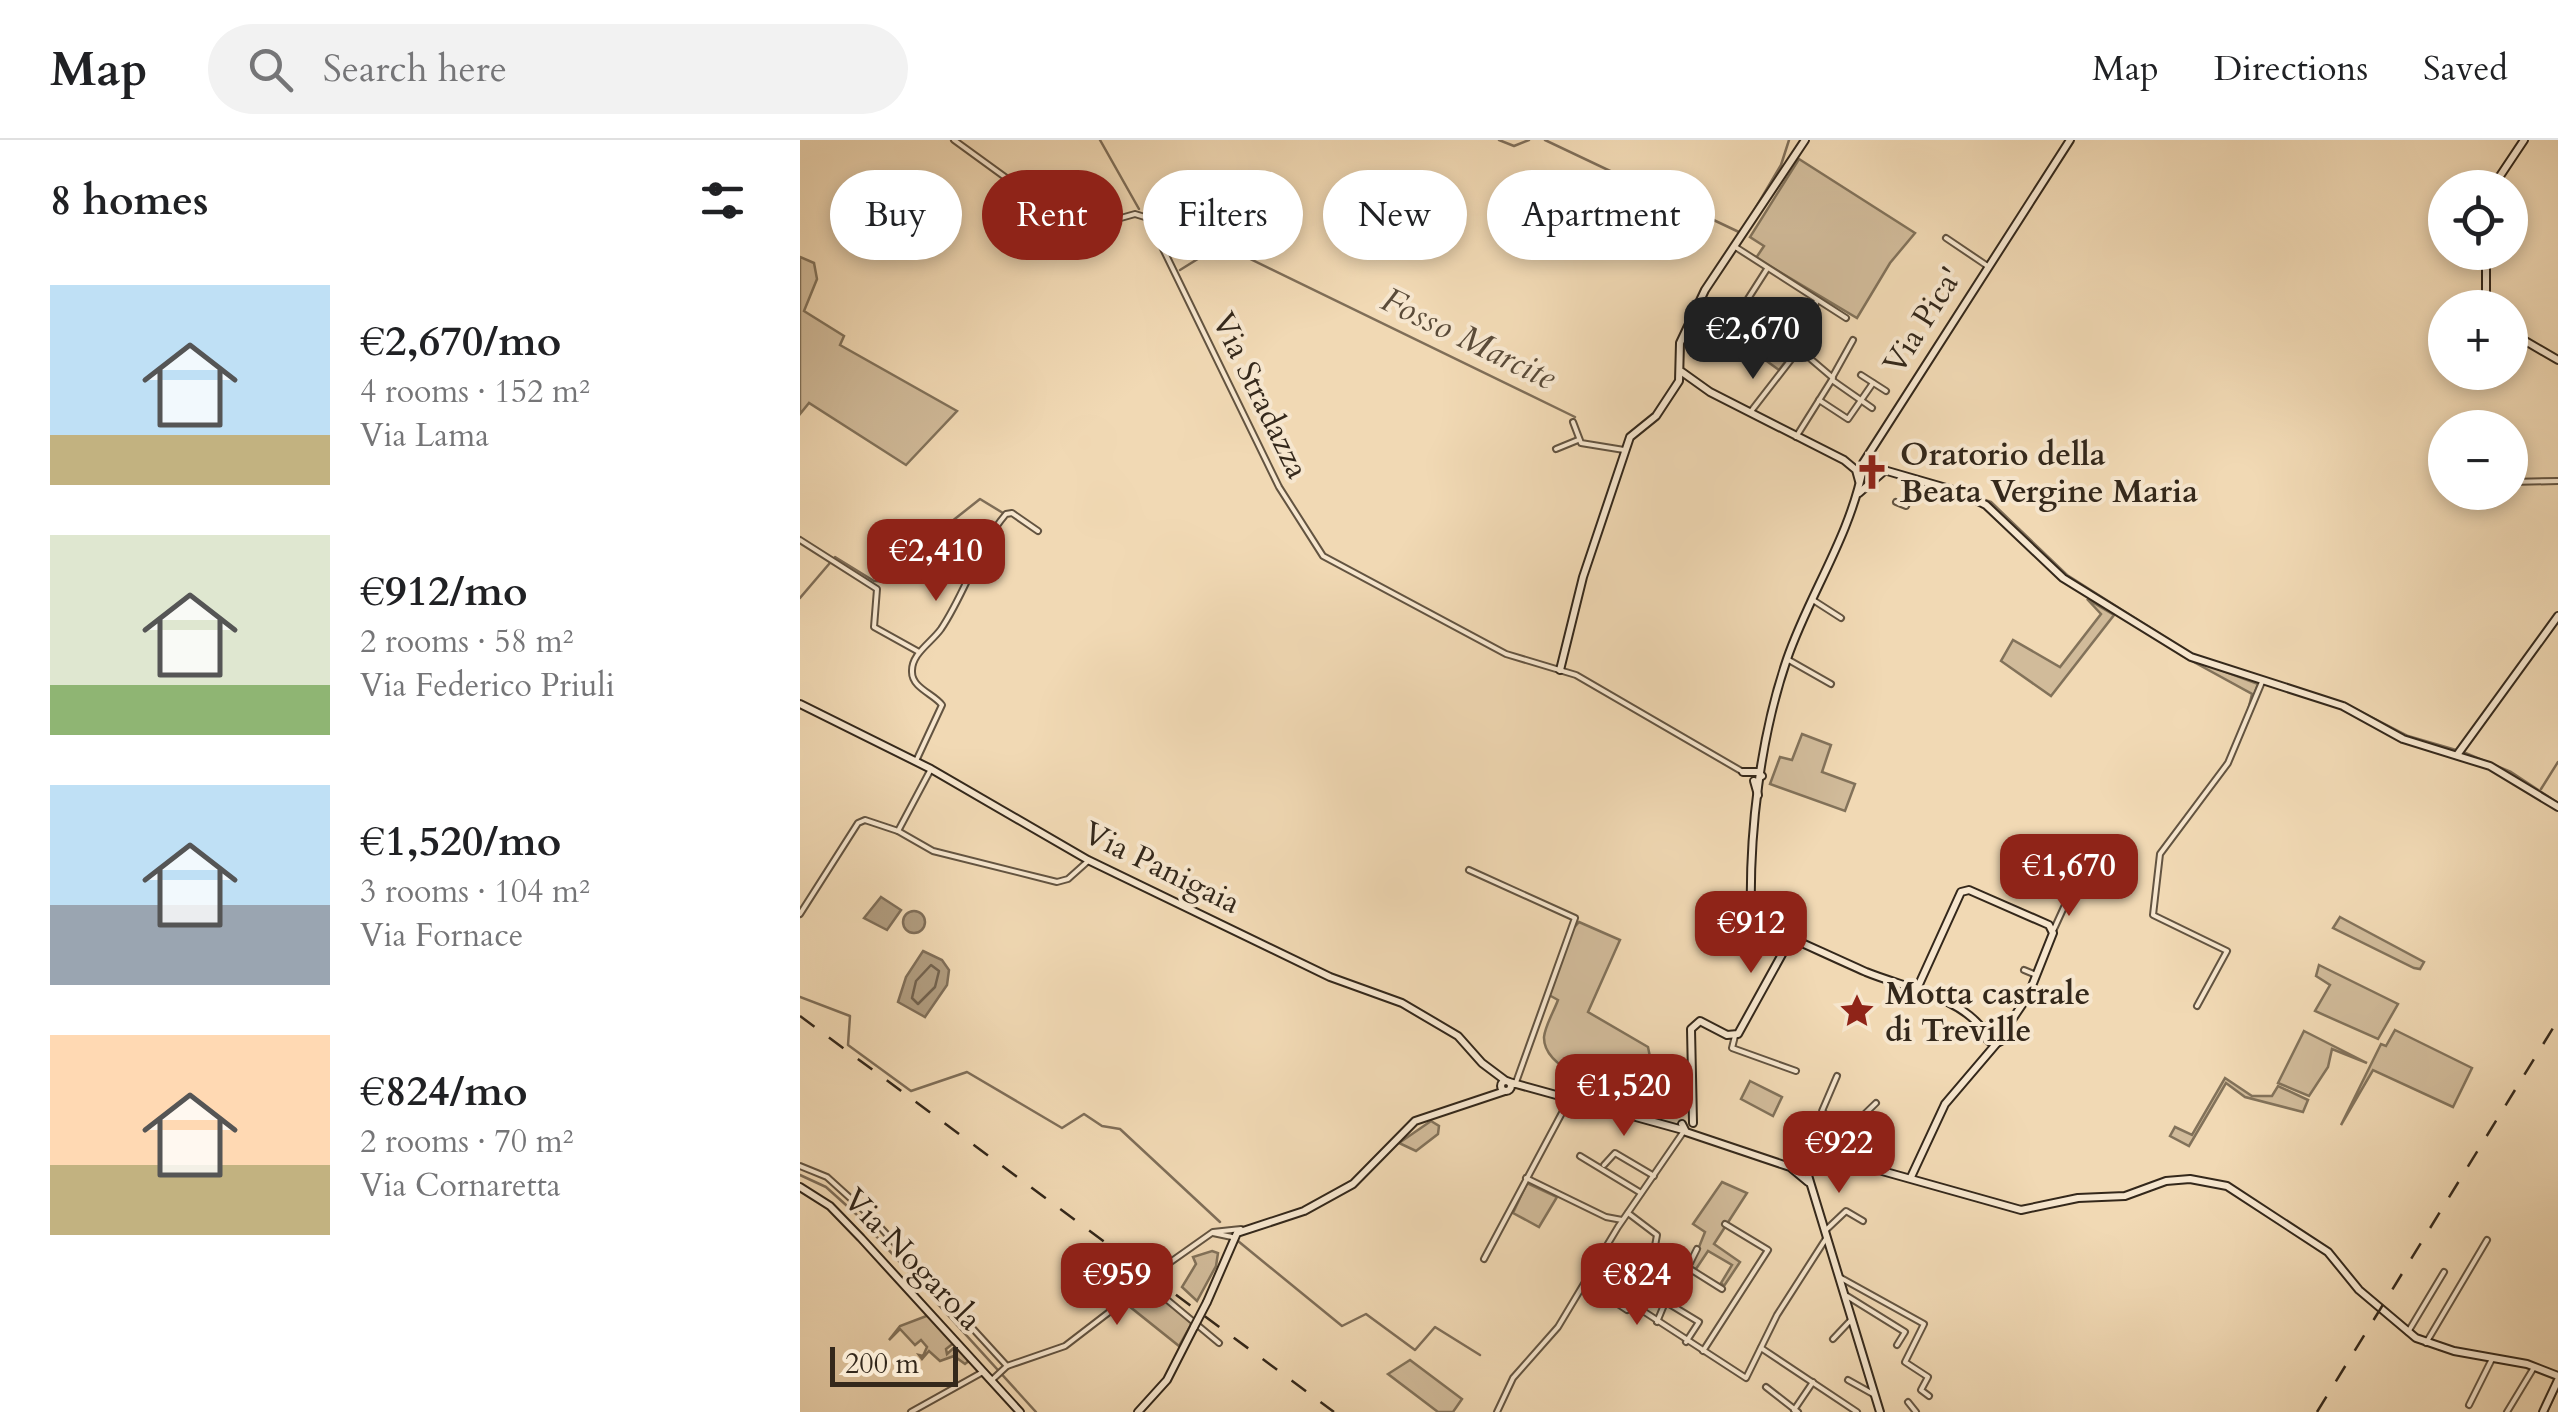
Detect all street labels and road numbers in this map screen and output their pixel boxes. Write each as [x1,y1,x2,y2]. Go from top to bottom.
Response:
street label: Via Pica' [1873,259,1973,382]
street label: Via Stradazza [1201,305,1319,486]
street label: Via Panigaia [1076,811,1248,925]
street label: Via Nogarola [833,1179,992,1341]

